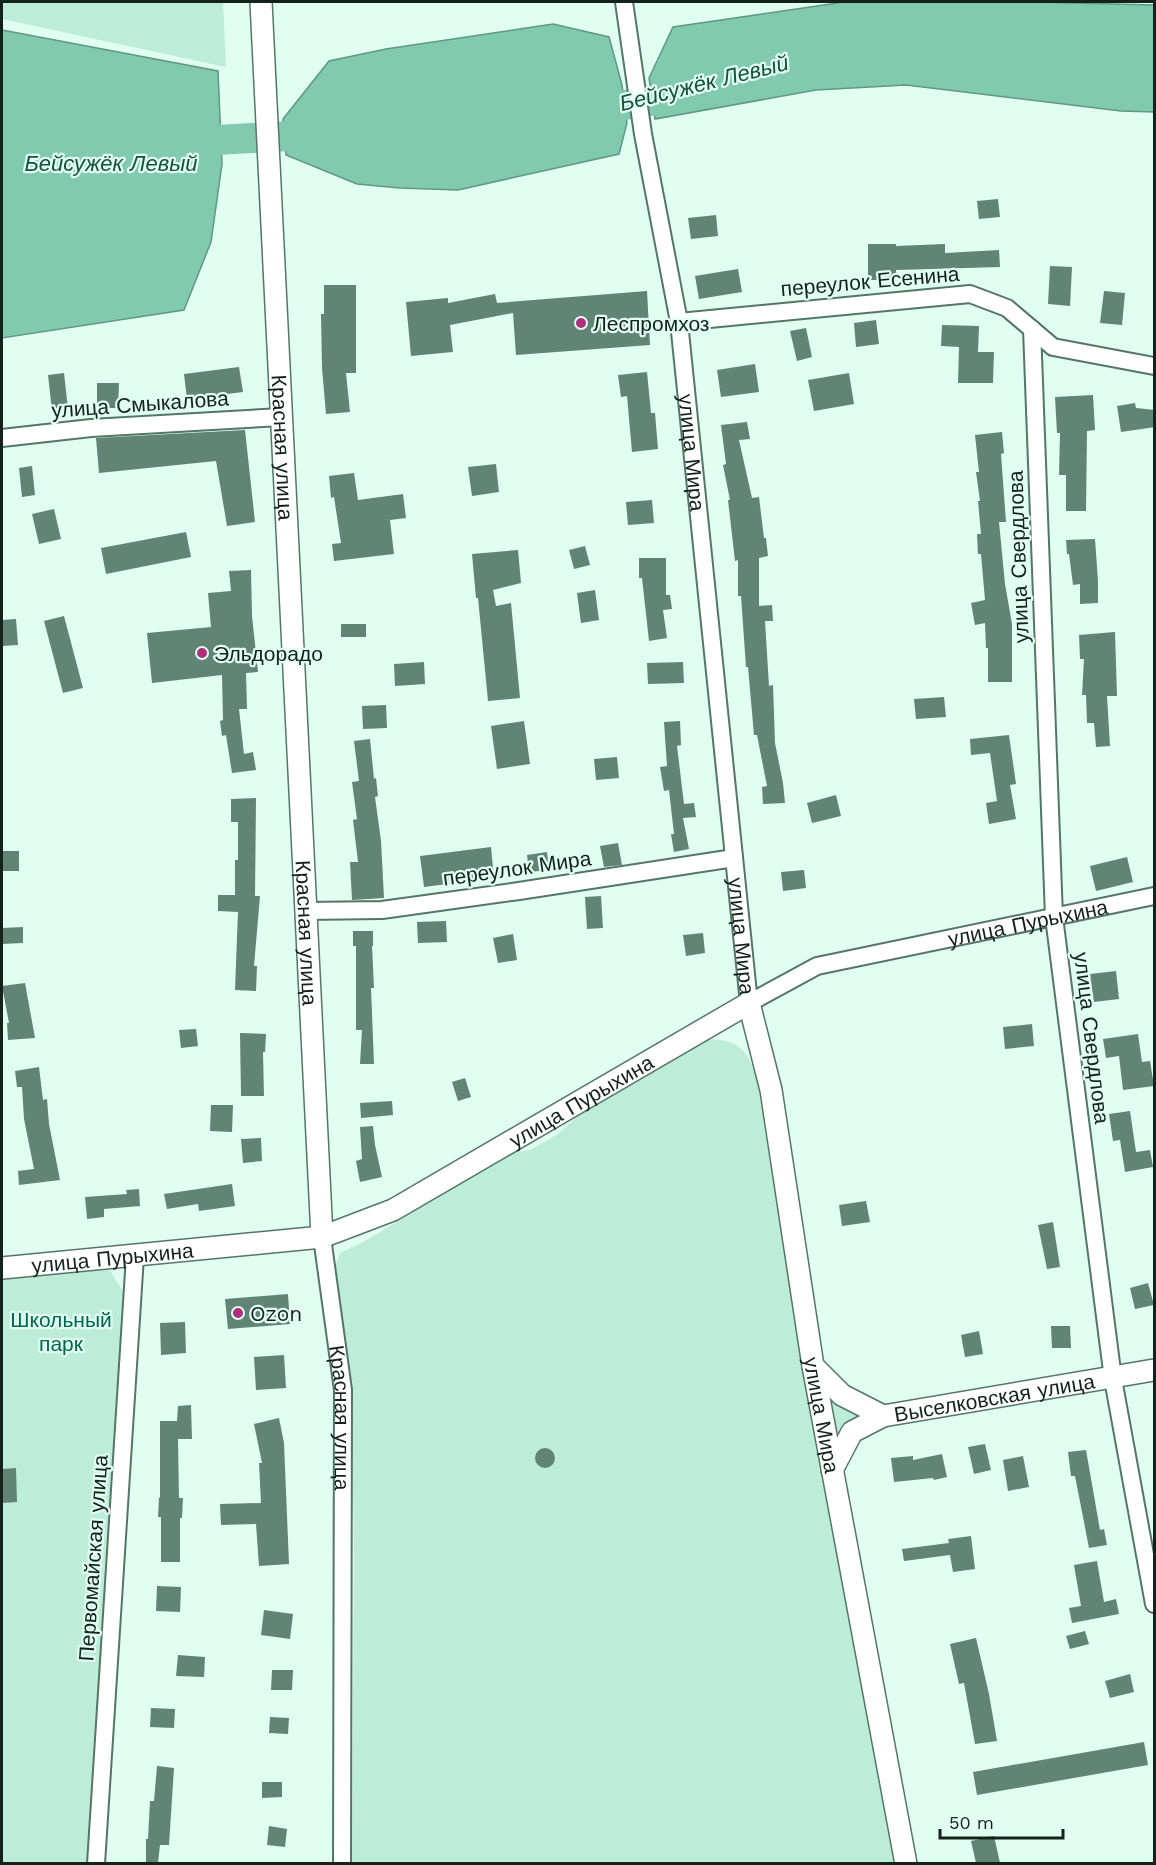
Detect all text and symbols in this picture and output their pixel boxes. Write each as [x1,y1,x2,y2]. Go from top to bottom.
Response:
water label: Бейсужёк Левый [617,50,791,116]
water label: Бейсужёк Левый [24,151,198,176]
street label: переулок Есенина [780,261,961,301]
place label: Леспромхоз [593,311,709,336]
marker: Леспромхоз [574,316,588,330]
street label: Красная улица [267,374,299,521]
street label: улица Смыкалова [51,385,230,423]
street label: улица Мира [674,393,711,513]
street label: улица Свердлова [1002,470,1034,644]
place label: Эльдорадо [214,641,323,666]
marker: Эльдорадо [195,646,209,660]
street label: переулок Мира [441,845,593,891]
street label: Красная улица [291,859,323,1007]
street label: улица Мира [724,876,761,996]
street label: улица Пурыхина [946,893,1110,951]
street label: улица Свердлова [1069,951,1115,1126]
street label: улица Пурыхина [504,1049,658,1152]
street label: улица Пурыхина [30,1237,195,1278]
place label: Ozon [250,1301,302,1326]
marker: Ozon [231,1306,245,1320]
park label: Школьный парк [10,1307,112,1356]
street label: Красная улица [324,1343,355,1491]
street label: улица Мира [799,1355,845,1475]
street label: Выселковская улица [892,1368,1097,1426]
street label: Первомайская улица [73,1454,113,1662]
scale bar [940,1802,1063,1840]
text: 50 m [949,1812,994,1833]

